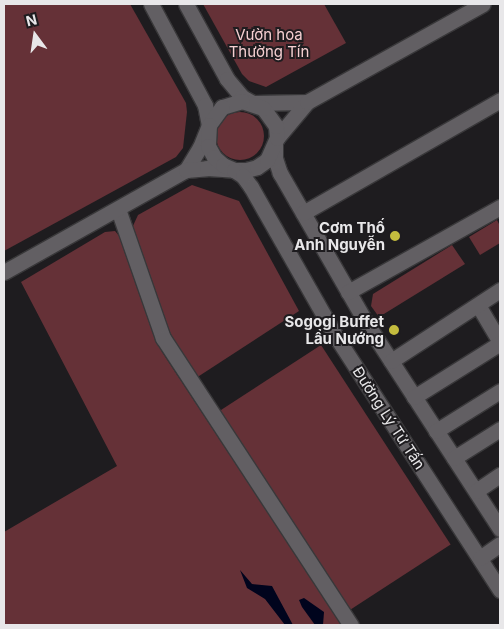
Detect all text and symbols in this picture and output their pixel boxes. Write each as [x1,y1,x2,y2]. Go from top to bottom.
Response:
north arrow [10,10,60,60]
text: N [24,10,38,30]
park label: Vườn hoa Thường Tín [229,25,309,60]
place label: Cơm Thố Anh Nguyễn [294,218,385,253]
marker: Cơm Thố Anh Nguyễn [389,230,401,242]
place label: Sogogi Buffet Lẩu Nướng [285,312,384,347]
marker: Sogogi Buffet Lẩu Nướng [388,324,400,336]
street label: Đường Lý Tử Tấn [349,363,429,473]

